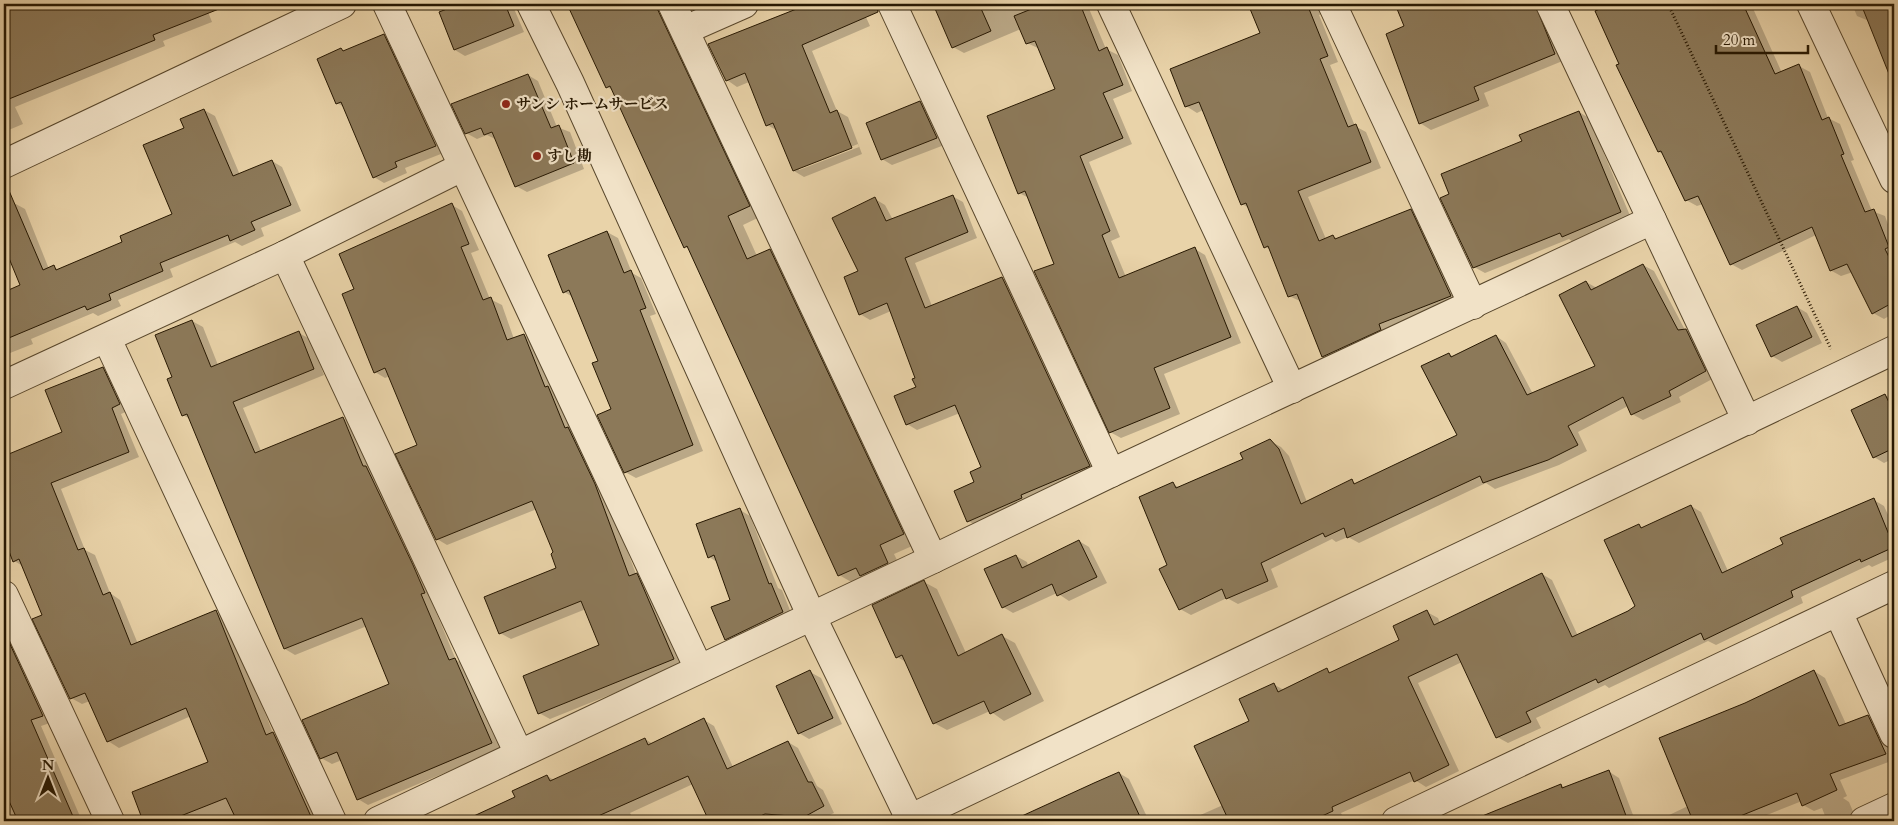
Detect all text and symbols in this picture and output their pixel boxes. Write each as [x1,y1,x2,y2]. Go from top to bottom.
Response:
scale bar [1716,22,1808,54]
text: 20 m [1723,30,1755,50]
place label: サンシ ホームサービス [516,94,669,114]
marker: サンシ ホームサービス [500,98,512,110]
place label: すし勘 [547,146,592,166]
marker: すし勘 [531,150,543,162]
north arrow [22,752,72,802]
text: N [42,756,54,775]

